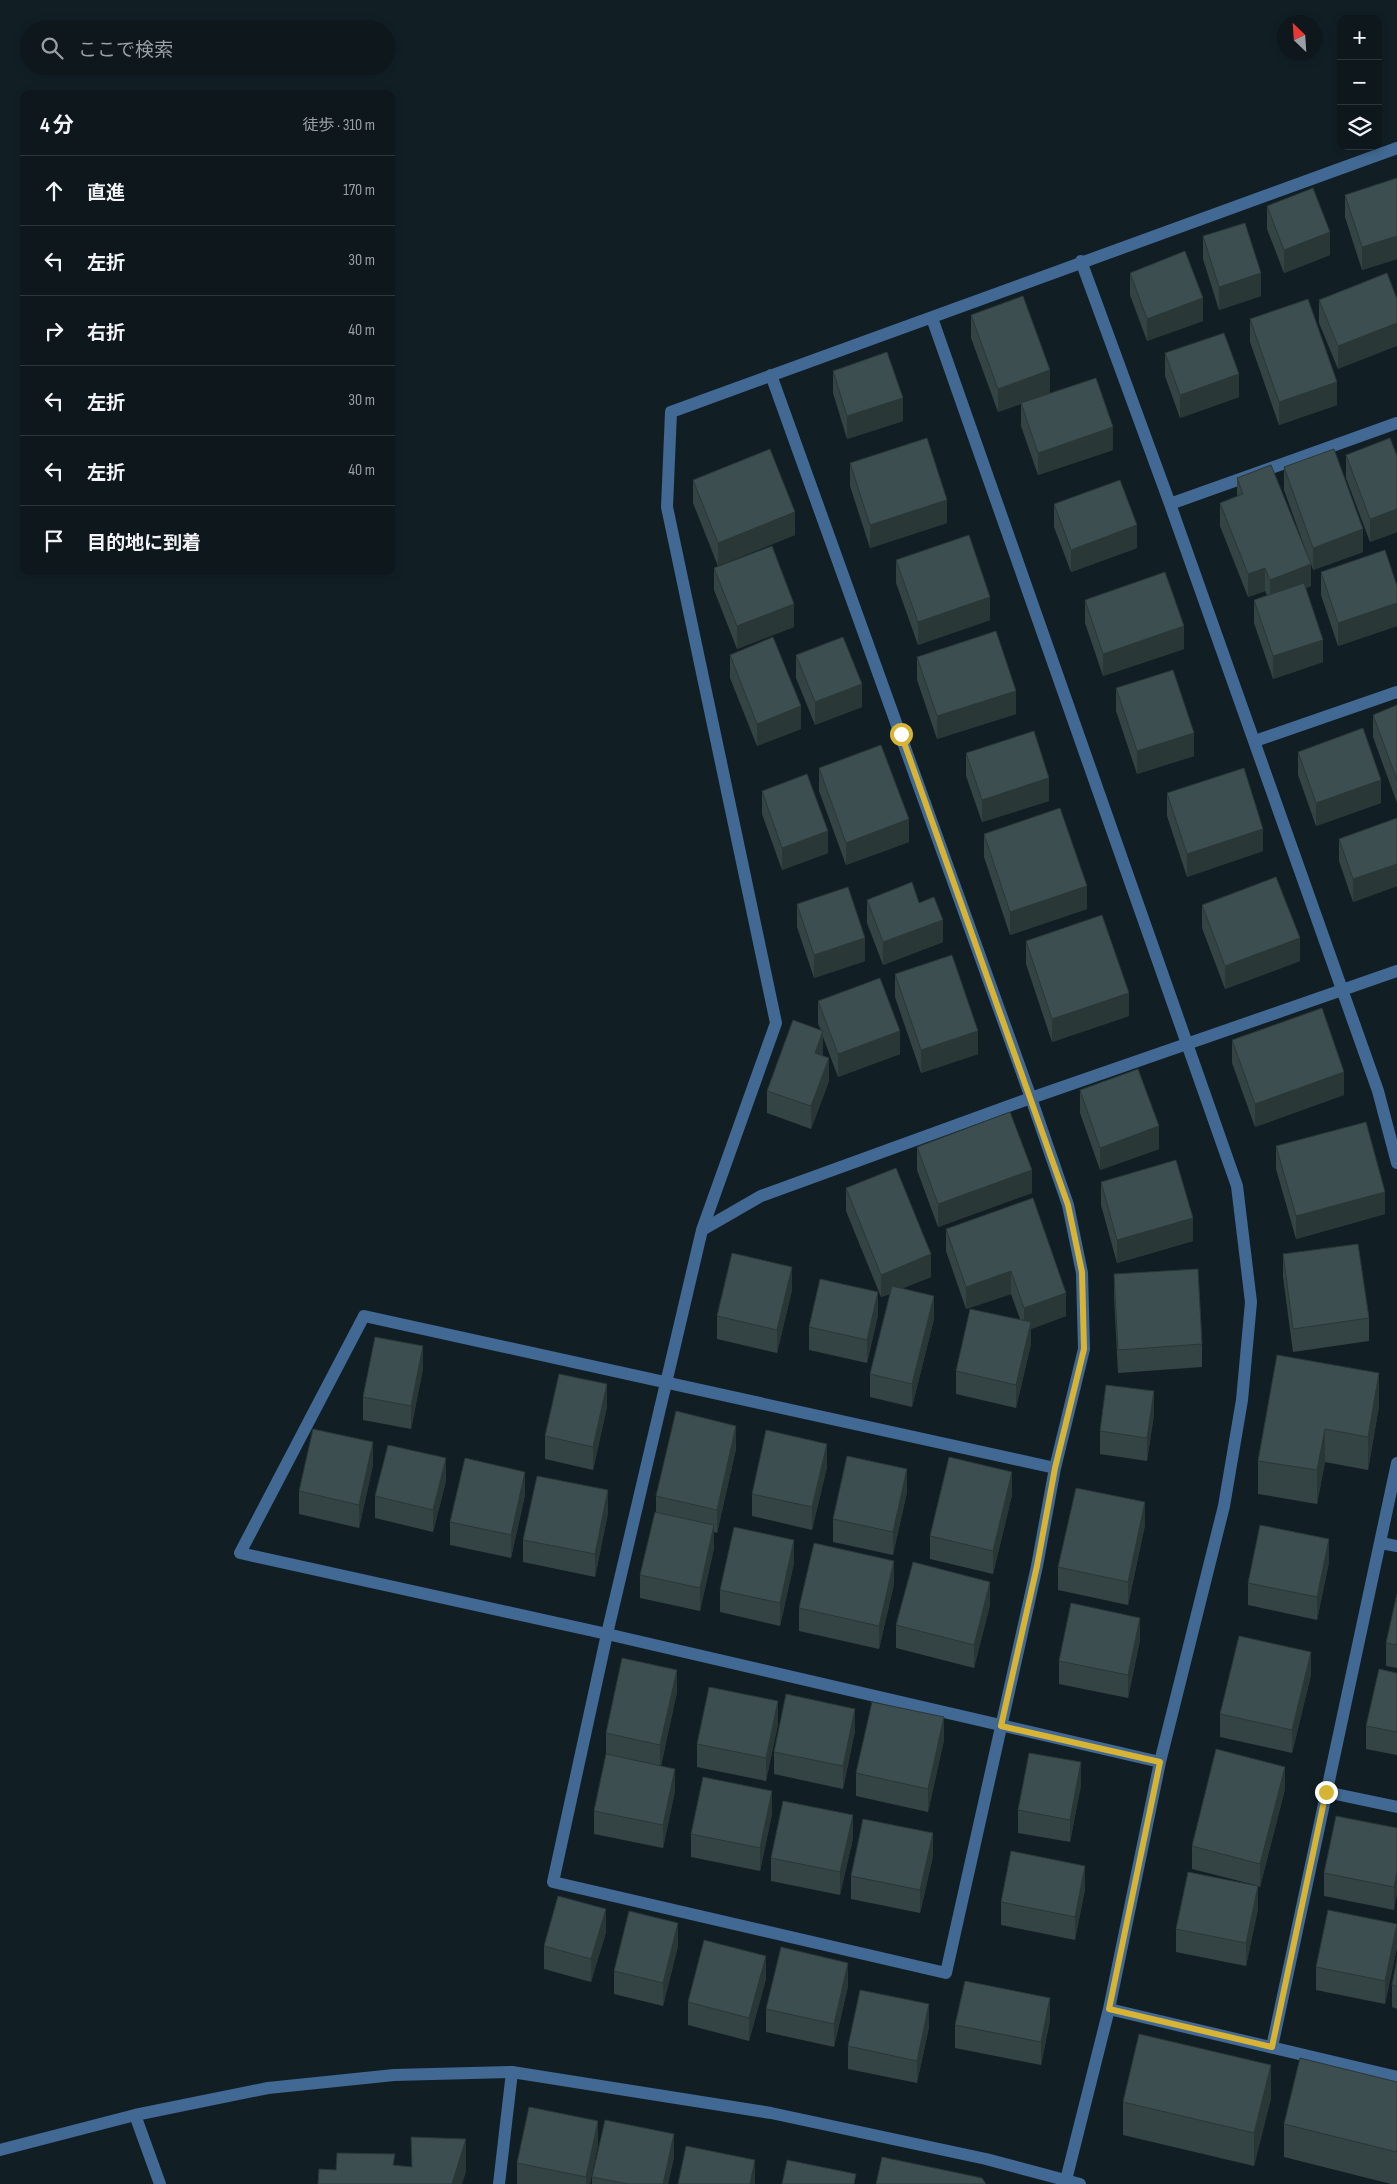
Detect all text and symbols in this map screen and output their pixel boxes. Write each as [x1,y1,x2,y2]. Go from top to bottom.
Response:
north arrow [1277,15,1322,60]
map controls [1337,15,1382,150]
button: + [1337,15,1382,60]
search box [20,20,395,75]
icon: search [38,34,66,62]
text: ここで検索 [78,39,173,62]
button: − [1337,60,1382,105]
button: layers [1337,105,1382,150]
text: 4 分 [40,113,74,138]
text: 徒歩 · 310 m [302,116,375,135]
icon: ahead [40,177,68,205]
text: 170 m [343,181,375,200]
text: 直進 [87,182,125,205]
icon: left [40,247,68,275]
text: 30 m [348,251,375,270]
text: 左折 [87,252,125,275]
icon: right [40,317,68,345]
text: 40 m [348,321,375,340]
text: 右折 [87,322,125,345]
icon: left [40,387,68,415]
text: 30 m [348,391,375,410]
text: 左折 [87,392,125,415]
icon: left [40,457,68,485]
text: 40 m [348,461,375,480]
text: 左折 [87,462,125,485]
icon: arrive [40,527,68,555]
text: 目的地に到着 [87,532,201,555]
route start [890,723,913,746]
route end [1315,1781,1338,1804]

